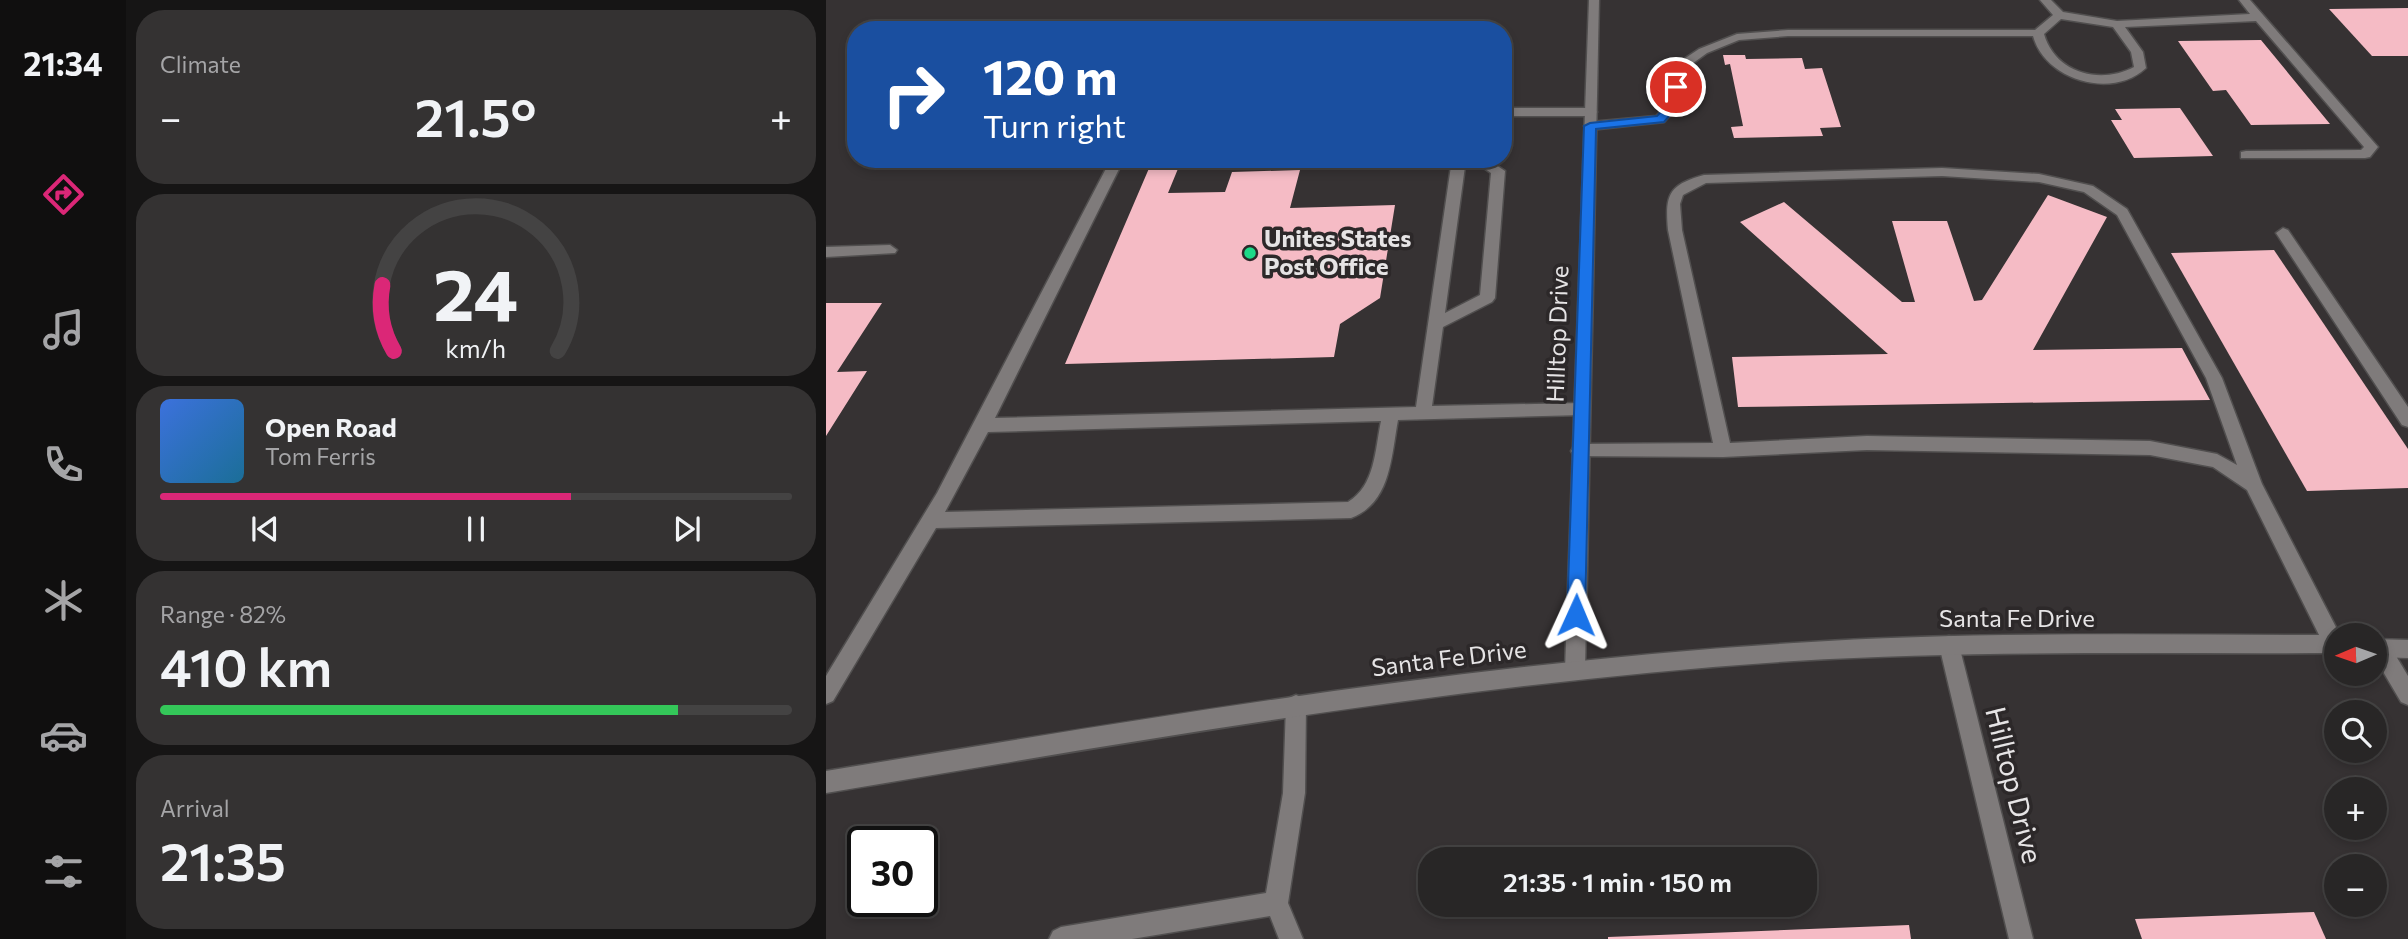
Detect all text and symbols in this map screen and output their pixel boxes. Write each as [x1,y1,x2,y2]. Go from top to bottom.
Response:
text: 21:34 [23,43,103,83]
text: 120 m [983,45,1117,105]
icon: right [868,49,959,140]
text: Climate [160,50,241,78]
pin [1646,57,1706,117]
icon: arrive [1657,68,1695,106]
text: 21.5° [415,84,536,148]
text: − [160,93,182,140]
text: + [770,93,792,140]
text: Turn right [983,105,1126,145]
icon: directions [39,170,88,219]
place label: Unites States Post Office [1264,223,1411,280]
marker: Unites States Post Office [1242,245,1258,261]
text: 24 [433,248,519,337]
street label: Hilltop Drive [1540,265,1573,403]
icon: music [39,305,88,354]
text: km/h [446,333,506,363]
text: Open Road [265,411,397,442]
icon: phone [39,440,88,489]
text: Tom Ferris [265,442,376,470]
icon: previous [246,510,284,548]
icon: pause [457,510,495,548]
icon: next [668,510,706,548]
icon: climate [39,576,88,625]
position arrow [1539,578,1613,652]
text: Range · 82% [160,600,286,628]
street label: Santa Fe Drive [1939,603,2095,632]
north arrow [2324,623,2387,686]
map controls [2324,623,2387,917]
text: 410 km [160,634,332,698]
street label: Santa Fe Drive [1370,634,1528,681]
button: search [2324,700,2387,763]
street label: Hilltop Drive [1979,703,2051,866]
icon: car [39,711,88,760]
button: + [2324,777,2387,840]
text: Arrival [160,794,230,822]
speed limit sign: 30 [847,826,938,917]
text: 21:35 [160,828,286,892]
icon: filters [39,847,88,896]
button: − [2324,854,2387,917]
text: 21:35 · 1 min · 150 m [1503,866,1732,897]

